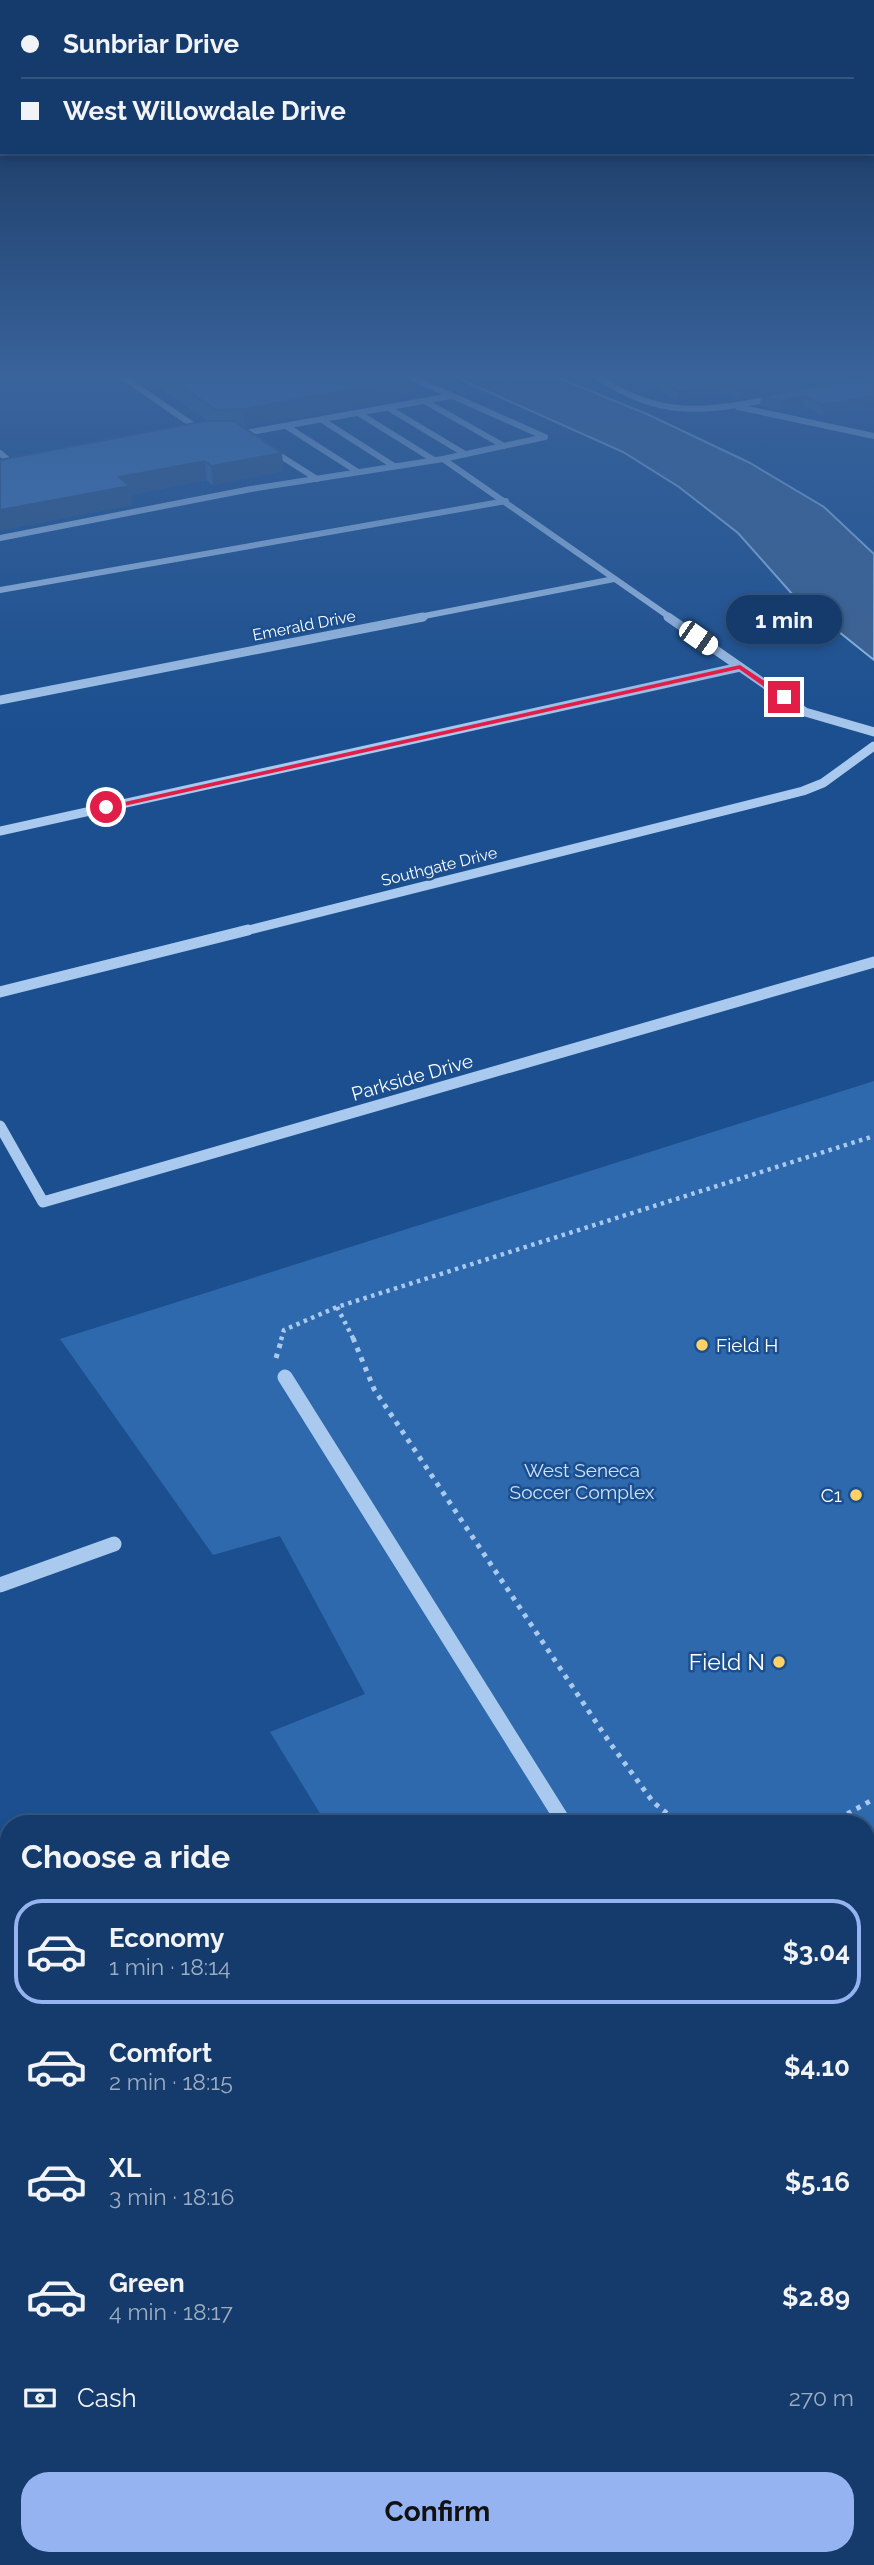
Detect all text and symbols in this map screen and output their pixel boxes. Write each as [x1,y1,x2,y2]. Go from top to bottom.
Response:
text: Sunbriar Drive [63,29,239,59]
text: West Willowdale Drive [63,96,346,126]
callout: 1 min [726,596,842,644]
street label: Emerald Drive [251,606,357,645]
text: 1 min [755,606,813,633]
car [675,617,722,659]
route end [768,681,800,713]
route start [90,791,122,823]
street label: Southgate Drive [379,843,499,890]
street label: Parkside Drive [349,1049,475,1105]
place label: Field H [716,1334,778,1356]
marker: Field H [694,1337,710,1353]
park label: West Seneca Soccer Complex [510,1459,655,1503]
place label: C1 [821,1484,842,1506]
marker: C1 [848,1487,864,1503]
place label: Field N [689,1648,765,1675]
marker: Field N [771,1654,787,1670]
text: Choose a ride [21,1838,230,1875]
icon: car [25,1920,88,1983]
text: Economy [109,1923,224,1953]
text: $3.04 [782,1937,850,1967]
text: 1 min · 18:14 [109,1953,231,1980]
icon: car [25,2035,88,2098]
text: Comfort [109,2038,212,2068]
text: $4.10 [784,2052,850,2082]
text: 2 min · 18:15 [109,2068,233,2095]
icon: car [25,2150,88,2213]
text: XL [109,2153,141,2183]
text: $5.16 [785,2167,850,2197]
text: 3 min · 18:16 [109,2183,234,2210]
icon: car [25,2265,88,2328]
text: Green [109,2268,185,2298]
text: $2.89 [782,2282,850,2312]
text: 4 min · 18:17 [109,2298,233,2325]
icon: cash [21,2379,59,2417]
text: Cash [77,2383,137,2413]
text: 270 m [789,2384,854,2411]
button: Confirm [21,2472,854,2552]

